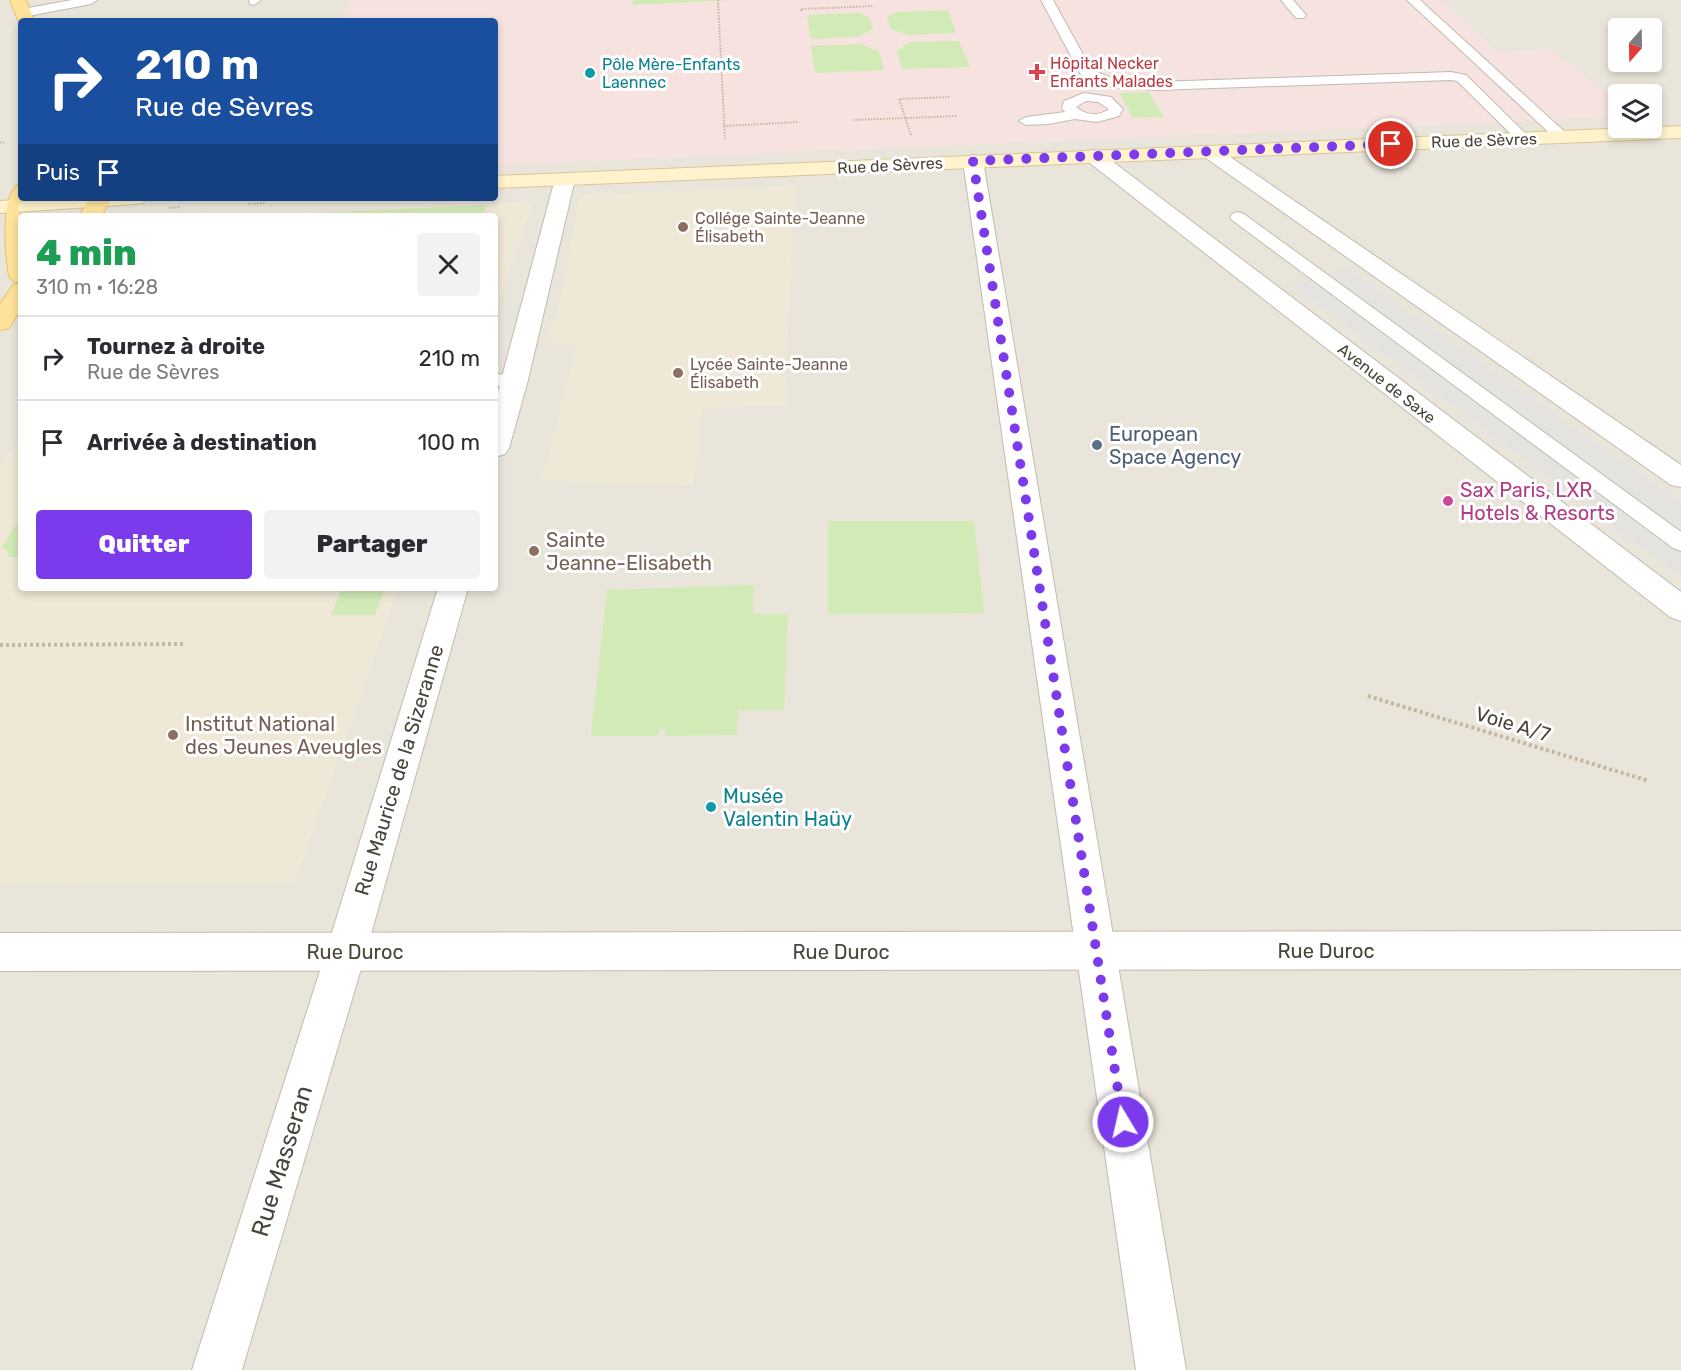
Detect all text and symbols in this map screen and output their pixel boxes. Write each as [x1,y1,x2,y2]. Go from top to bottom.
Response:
north arrow [1608,18,1662,72]
map controls [1608,18,1662,138]
text: 210 m [135,40,259,90]
icon: right [36,42,114,120]
place label: Hôpital Necker Enfants Malades [1050,54,1173,91]
place label: Pôle Mère-Enfants Laennec [602,55,740,92]
marker: Hôpital Necker Enfants Malades [1028,63,1046,81]
marker: Pôle Mère-Enfants Laennec [583,66,597,80]
button: layers [1608,84,1662,138]
text: Rue de Sèvres [135,91,314,123]
pin [1365,118,1416,169]
icon: arrive [1374,127,1407,160]
street label: Rue de Sèvres [1431,129,1537,152]
street label: Rue de Sèvres [837,153,943,178]
icon: arrive [92,156,125,189]
text: Puis [36,159,80,186]
place label: Collége Sainte-Jeanne Élisabeth [695,209,865,246]
marker: Collége Sainte-Jeanne Élisabeth [676,220,690,234]
text: 4 min [36,231,137,274]
button: close [417,233,480,296]
text: 310 m · 16:28 [36,275,158,299]
text: Tournez à droite [87,333,265,360]
street label: Avenue de Saxe [1334,339,1439,427]
icon: right [36,342,69,375]
text: 210 m [419,345,480,372]
place label: Lycée Sainte-Jeanne Élisabeth [690,355,848,392]
text: Rue de Sèvres [87,360,219,384]
marker: Lycée Sainte-Jeanne Élisabeth [671,366,685,380]
place label: European Space Agency [1109,422,1241,469]
icon: arrive [36,426,69,459]
text: Arrivée à destination [87,429,317,456]
text: 100 m [418,429,480,456]
marker: European Space Agency [1090,438,1104,452]
place label: Sax Paris, LXR Hotels & Resorts [1460,478,1615,525]
marker: Sax Paris, LXR Hotels & Resorts [1441,494,1455,508]
button: Quitter [36,510,252,579]
button: Partager [264,510,480,579]
place label: Sainte Jeanne-Elisabeth [546,528,712,575]
marker: Sainte Jeanne-Elisabeth [527,544,541,558]
street label: Rue Maurice de la Sizeranne [349,642,449,898]
street label: Voie A/7 [1473,701,1553,747]
place label: Institut National des Jeunes Aveugles [185,712,382,759]
marker: Institut National des Jeunes Aveugles [166,728,180,742]
place label: Musée Valentin Haüy [723,784,852,831]
marker: Musée Valentin Haüy [704,800,718,814]
street label: Rue Duroc [1278,939,1375,963]
street label: Rue Duroc [307,940,404,964]
street label: Rue Duroc [793,940,890,964]
street label: Rue Masseran [246,1082,318,1240]
position arrow [1091,1090,1155,1154]

